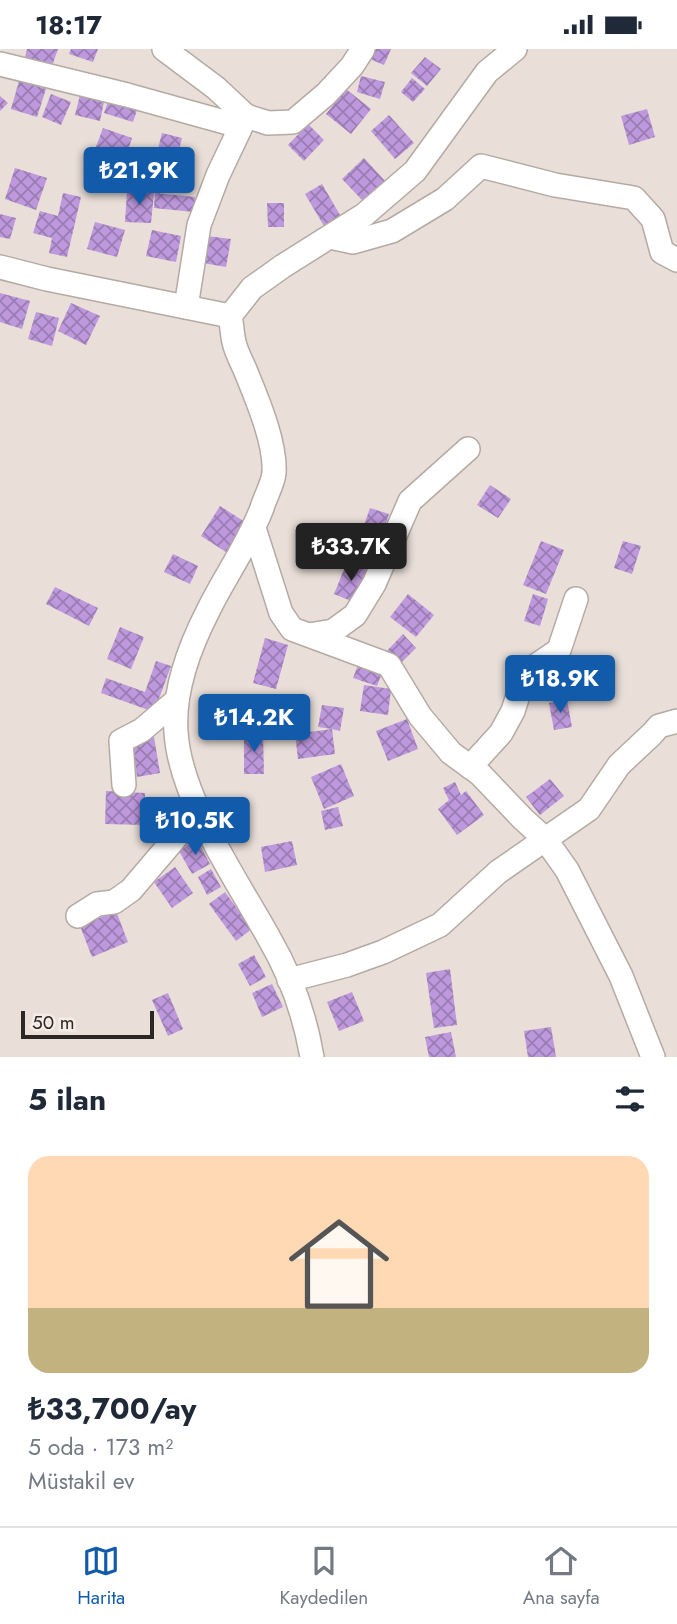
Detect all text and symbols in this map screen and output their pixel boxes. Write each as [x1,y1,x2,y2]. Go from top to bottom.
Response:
text: 18:17 [35,6,102,44]
pin: ₺21.9K [82,148,196,207]
text: ₺21.9K [100,153,178,187]
pin: ₺33.7K [294,524,408,583]
text: ₺33.7K [312,529,390,563]
pin: ₺18.9K [503,655,617,715]
text: ₺18.9K [521,661,599,695]
pin: ₺14.2K [197,695,311,754]
text: ₺14.2K [214,700,294,734]
pin: ₺10.5K [138,797,252,857]
text: ₺10.5K [156,803,234,837]
scale bar [21,1008,154,1040]
text: 50 m [32,1009,75,1036]
text: 5 ilan [28,1078,106,1121]
icon: filters [611,1080,649,1118]
icon: home [276,1201,402,1327]
text: ₺33,700/ay [28,1387,196,1430]
text: 5 oda · 173 m² [28,1430,173,1464]
text: Müstakil ev [28,1464,134,1498]
tab: Harita [77,1542,125,1611]
tab: Kaydedilen [280,1542,368,1611]
tab: Ana sayfa [523,1542,600,1611]

